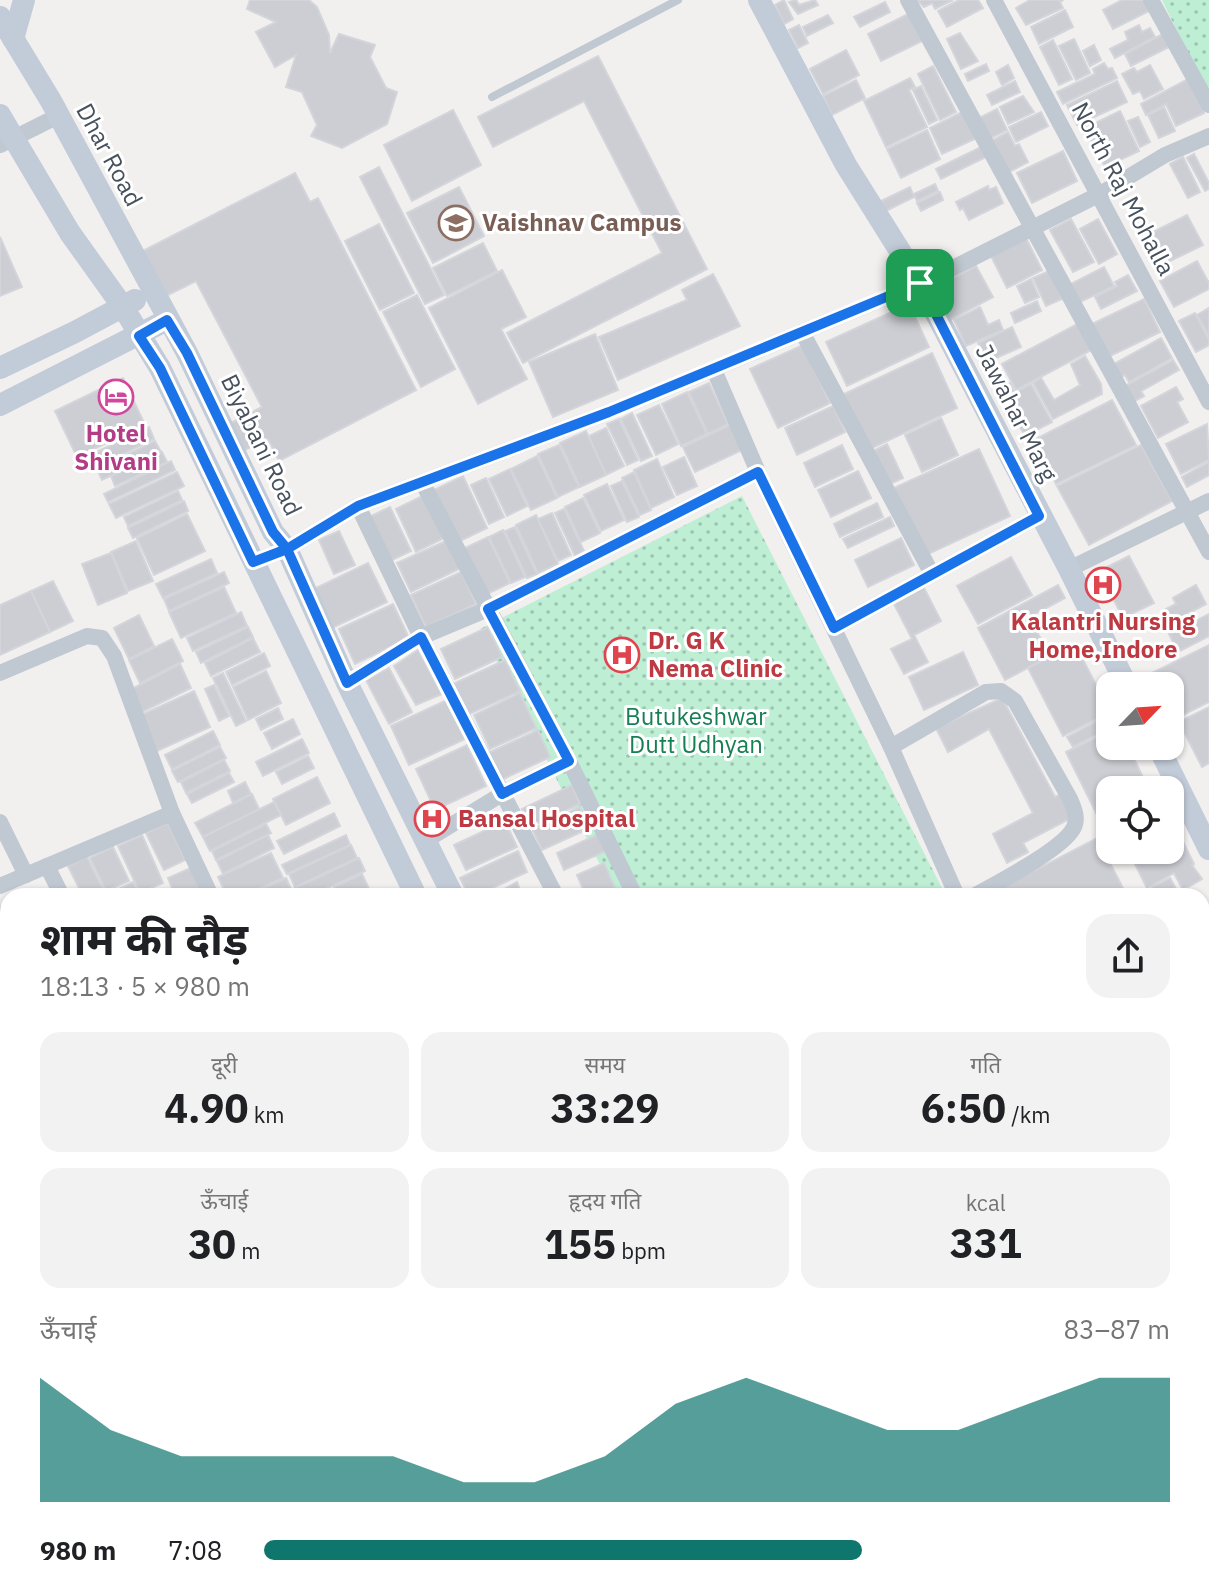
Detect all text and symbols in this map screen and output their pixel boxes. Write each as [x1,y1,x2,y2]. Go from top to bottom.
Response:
street label: North Raj Mohalla [1065,96,1183,281]
street label: Dhar Road [69,97,150,212]
school or university icon: Vaishnav Campus [437,204,475,242]
place label: Vaishnav Campus [482,206,682,238]
pin [886,249,954,317]
icon: arrive [898,261,942,305]
street label: Jawahar Marg [969,338,1065,487]
street label: Biyabani Road [214,369,310,520]
hotel icon: Hotel Shivani [97,378,135,416]
place label: Hotel Shivani [74,417,158,477]
hospital icon: Kalantri Nursing Home,Indore [1084,566,1122,604]
place label: Kalantri Nursing Home,Indore [1011,605,1196,665]
place label: Dr. G K Nema Clinic [648,624,783,684]
hospital icon: Dr. G K Nema Clinic [603,636,641,674]
north arrow [1096,672,1184,760]
map controls [1096,672,1184,864]
park label: Butukeshwar Dutt Udhyan [625,700,767,760]
button: locate [1096,776,1184,864]
hospital icon: Bansal Hospital [413,800,451,838]
place label: Bansal Hospital [458,802,635,834]
text: शाम की दौड़ [40,910,248,967]
button: share [1086,914,1170,998]
text: 18:13 · 5 × 980 m [40,969,250,1003]
text: दूरी [211,1050,238,1079]
text: समय [585,1050,625,1079]
text: गति [970,1050,1001,1079]
text: 4.90 [164,1082,249,1134]
text: 33:29 [550,1082,660,1134]
text: 6:50 [921,1082,1006,1134]
text: km [249,1100,285,1129]
text: /km [1006,1100,1050,1129]
text: ऊँचाई [200,1186,248,1215]
text: हृदय गति [569,1186,641,1215]
text: kcal [966,1188,1006,1217]
text: 331 [950,1217,1022,1269]
text: 30 [188,1218,236,1270]
text: 155 [544,1218,616,1270]
text: m [236,1236,261,1265]
text: bpm [616,1236,666,1265]
text: ऊँचाई [40,1312,96,1346]
text: 83–87 m [1063,1312,1170,1346]
text: 980 m [40,1533,116,1567]
text: 7:08 [168,1533,222,1567]

